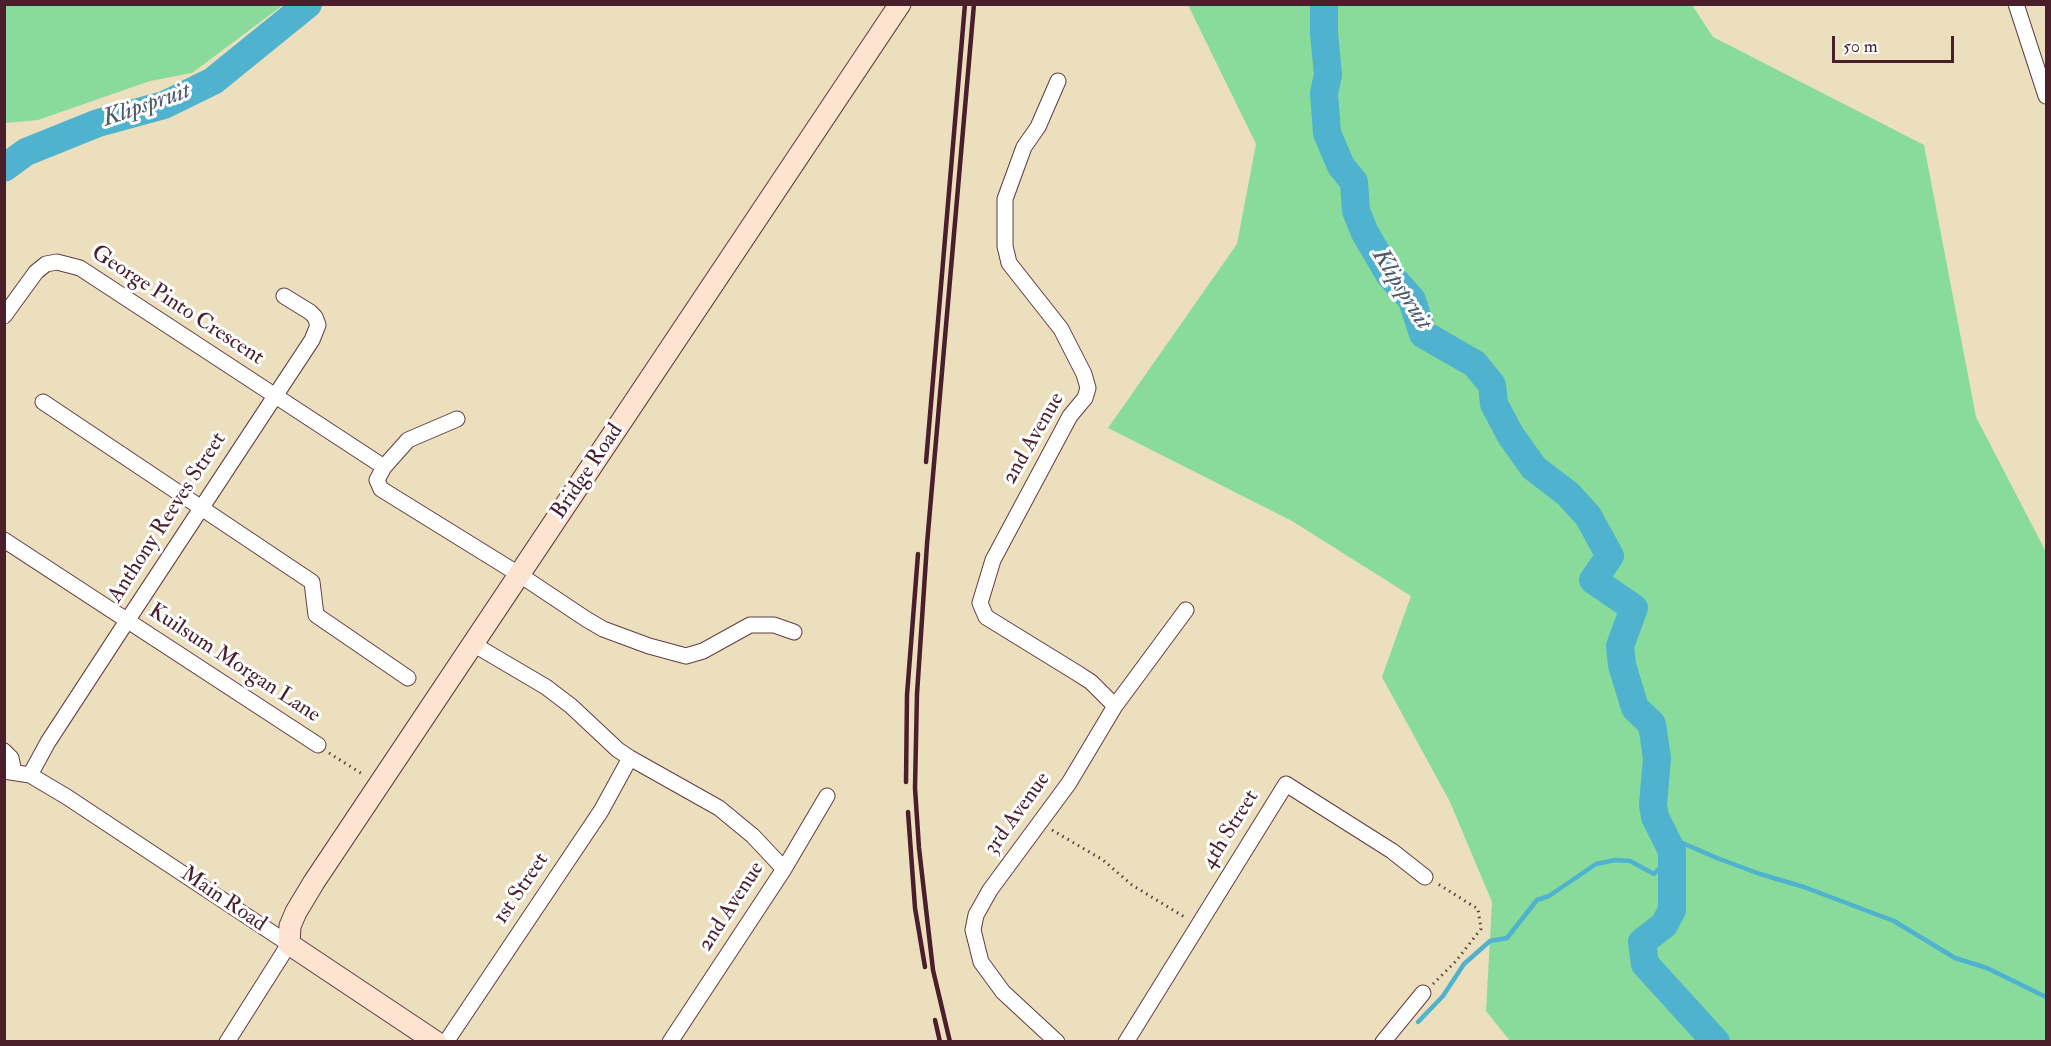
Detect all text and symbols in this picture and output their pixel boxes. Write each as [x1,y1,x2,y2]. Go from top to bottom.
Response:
scale bar [1835,24,1956,62]
text: 50 m [1843,35,1878,58]
water label: Klipspruit [99,78,195,134]
street label: George Pinto Crescent [86,240,268,372]
water label: Klipspruit [1365,244,1437,336]
street label: 2nd Avenue [997,388,1071,490]
street label: Bridge Road [546,419,630,525]
street label: Anthony Reeves Street [103,428,233,608]
street label: Kuilsum Morgan Lane [143,599,325,729]
street label: 3rd Avenue [979,768,1057,860]
street label: 4th Street [1196,786,1266,874]
street label: 1st Street [489,848,555,930]
street label: 2nd Avenue [693,857,771,957]
street label: Main Road [175,862,271,938]

